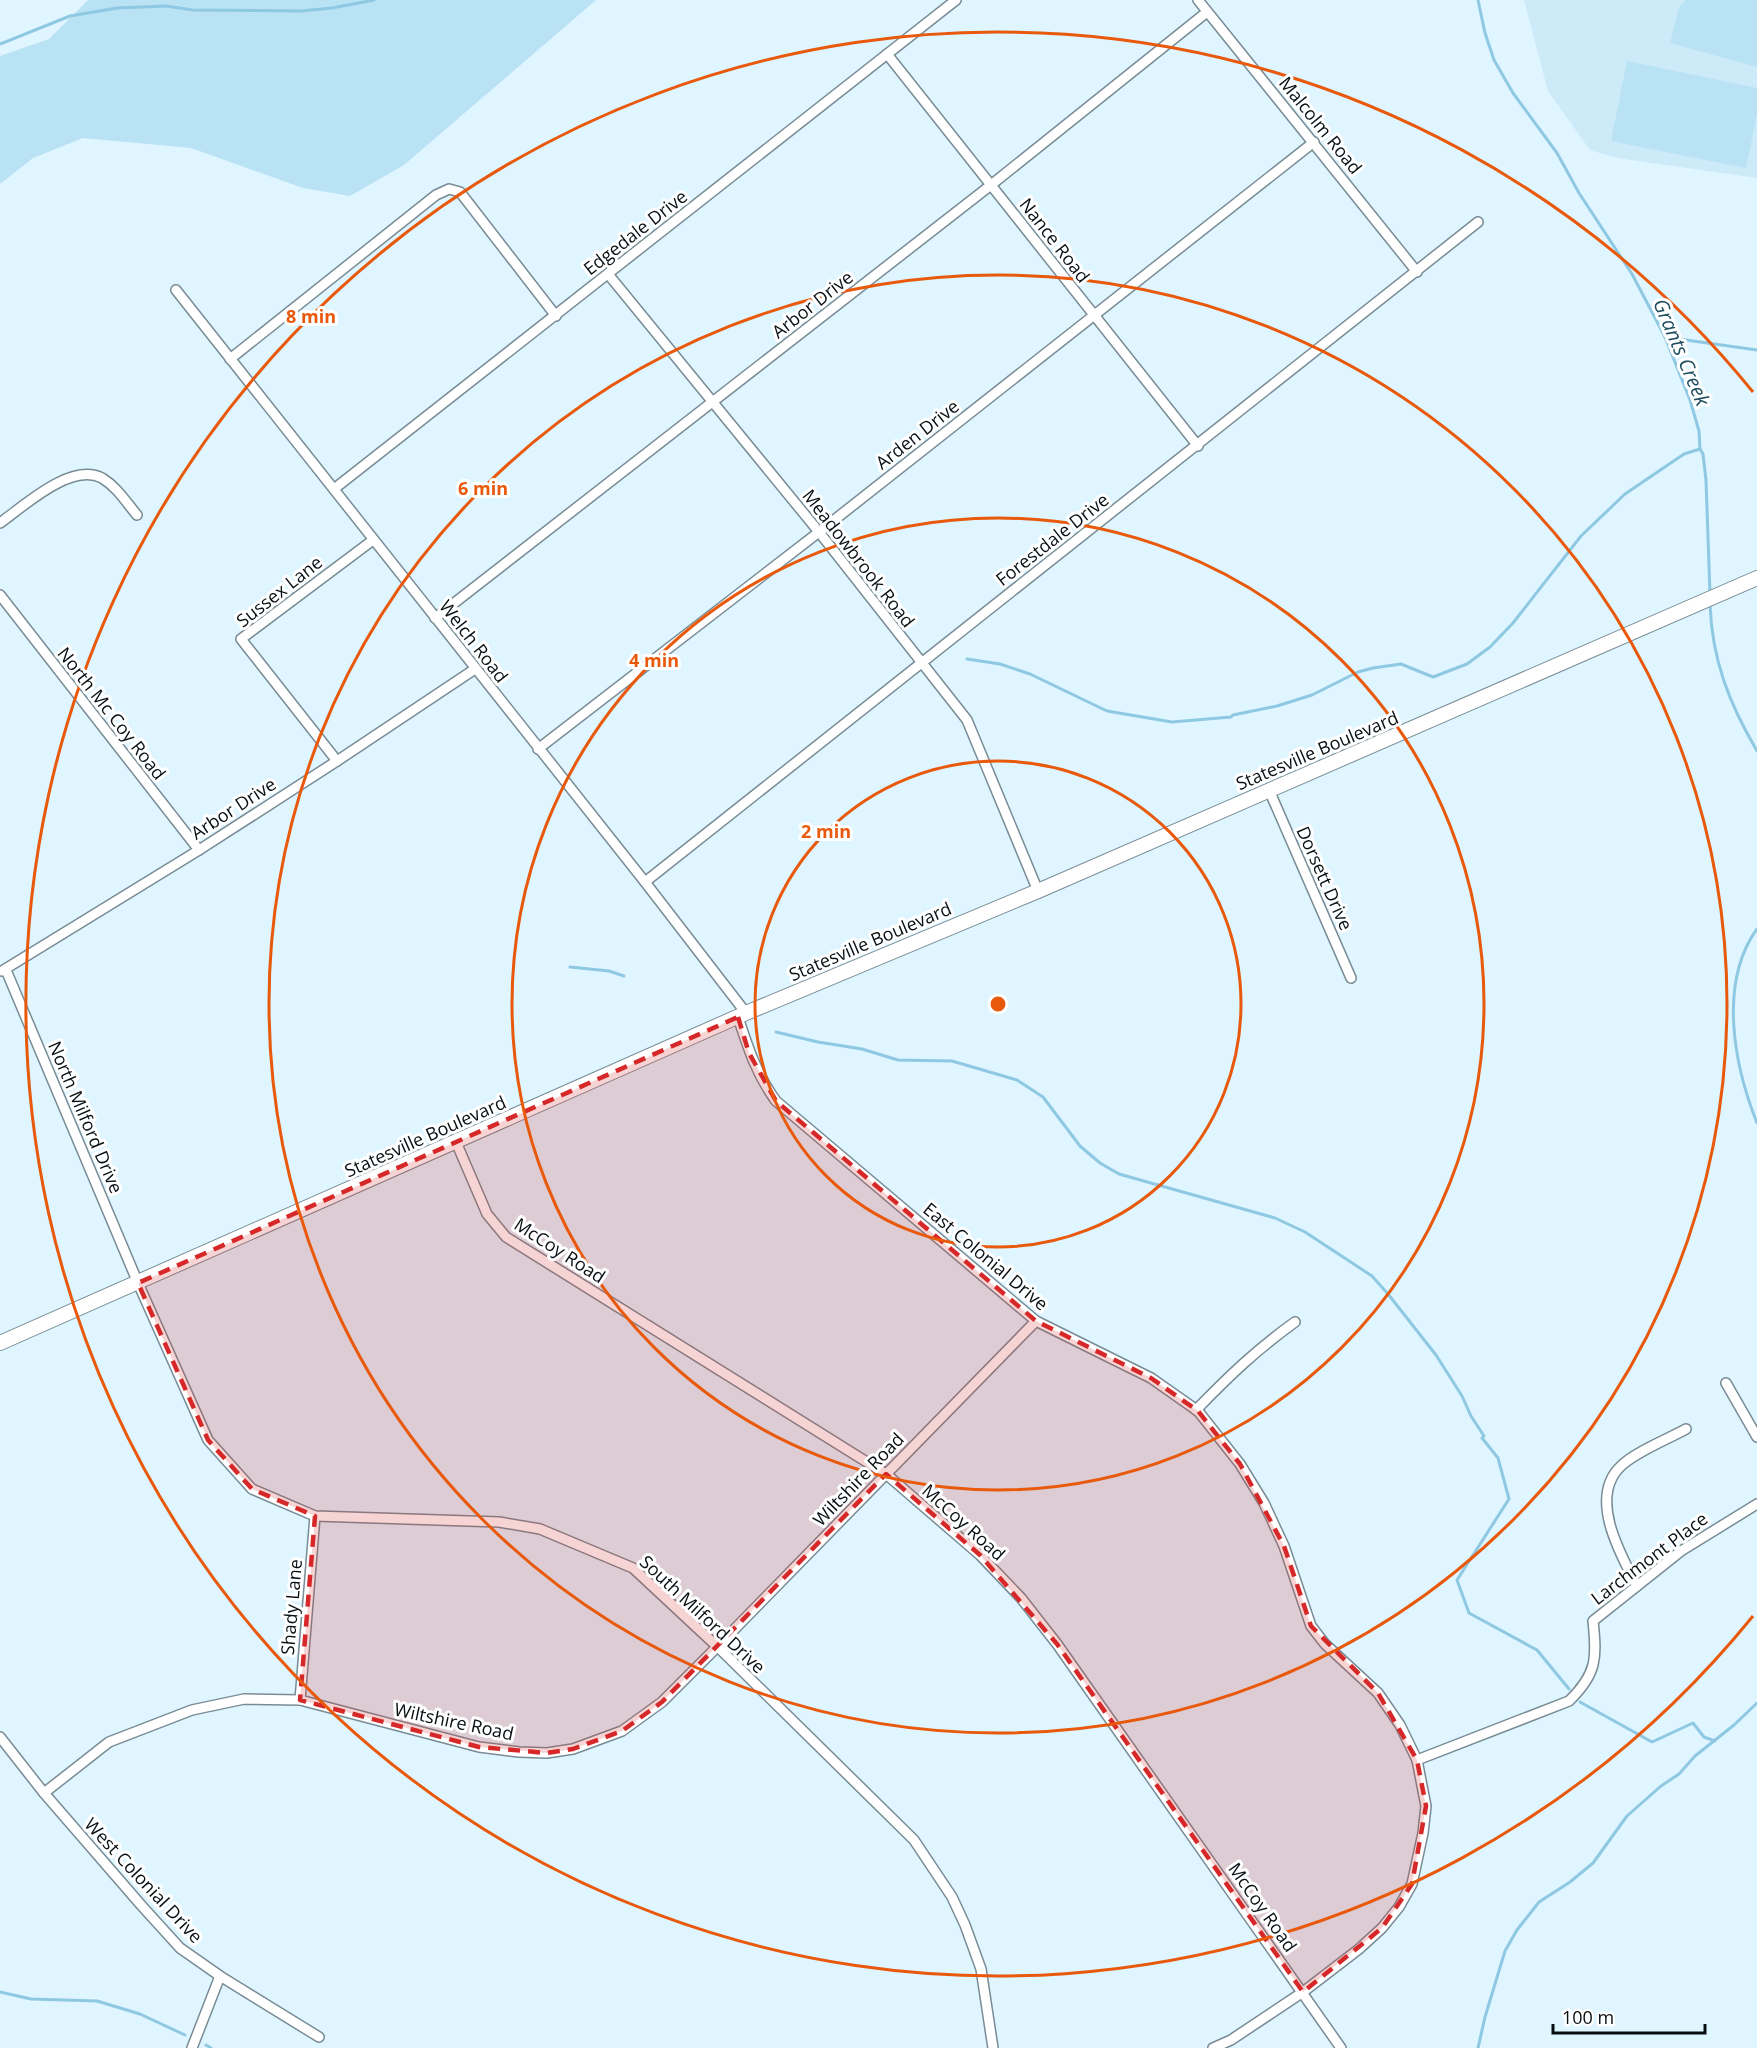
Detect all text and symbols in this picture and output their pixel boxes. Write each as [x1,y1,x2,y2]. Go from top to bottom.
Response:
street label: Malcolm Road [1274,71,1368,179]
street label: Edgedale Drive [578,184,692,280]
street label: Nance Road [1014,193,1096,287]
street label: Arbor Drive [767,265,857,343]
water label: Grants Creek [1647,294,1717,411]
text: 8 min [286,304,336,328]
street label: Arden Drive [870,394,964,474]
text: 6 min [458,476,508,500]
street label: Meadowbrook Road [797,484,921,632]
street label: Forestdale Drive [991,487,1113,591]
street label: Sussex Lane [231,550,327,632]
street label: Welch Road [434,595,514,687]
street label: North Mc Coy Road [53,642,171,784]
text: 4 min [629,648,679,672]
street label: Statesville Boulevard [1232,705,1402,795]
street label: Arbor Drive [186,772,280,844]
text: 2 min [801,819,851,843]
street label: Dorsett Drive [1291,822,1359,934]
street label: Statesville Boulevard [785,896,955,986]
centre of rings [988,994,1008,1014]
street label: North Milford Drive [43,1037,129,1197]
street label: Statesville Boulevard [340,1090,510,1182]
street label: East Colonial Drive [919,1197,1053,1315]
street label: McCoy Road [510,1212,610,1288]
street label: Wiltshire Road [807,1427,909,1531]
street label: McCoy Road [917,1478,1011,1566]
street label: Larchmont Place [1586,1506,1712,1610]
street label: South Milford Drive [635,1550,771,1678]
street label: Shady Lane [275,1558,307,1656]
street label: Wiltshire Road [392,1697,516,1745]
street label: West Colonial Drive [80,1812,208,1948]
street label: McCoy Road [1223,1858,1303,1956]
scale bar [1553,1997,1704,2035]
text: 100 m [1562,2005,1614,2029]

